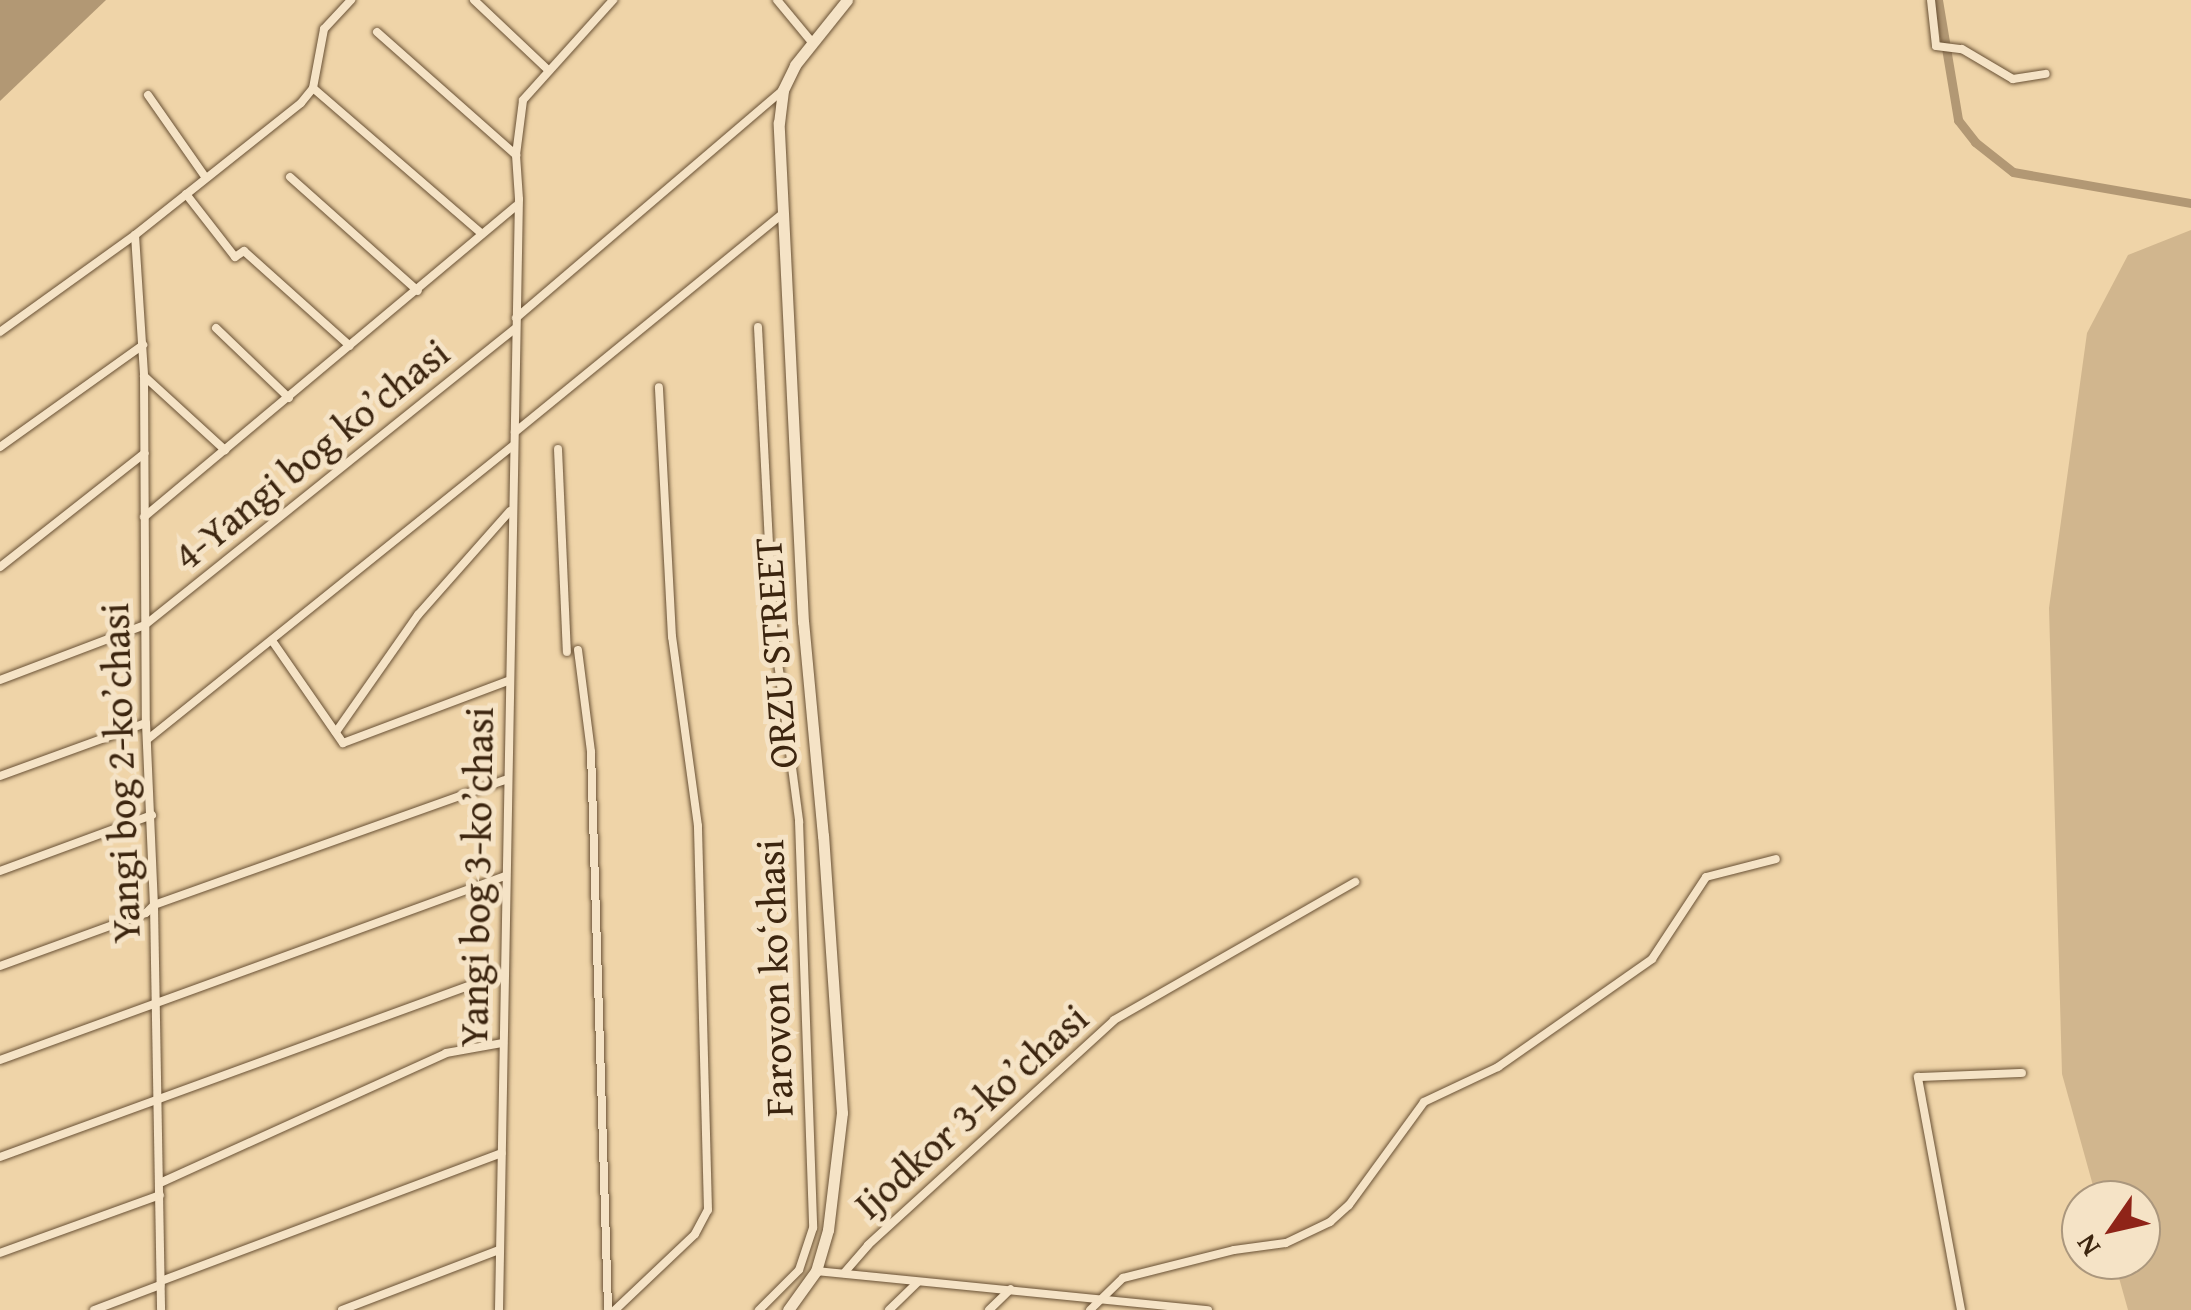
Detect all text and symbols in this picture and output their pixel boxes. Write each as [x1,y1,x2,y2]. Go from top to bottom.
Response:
street label: 4-Yangi bog koʼchasi [164,328,458,580]
street label: ORZU STREET [743,536,807,770]
street label: Yangi bog 2-koʼchasi [90,602,150,944]
street label: Yangi bog 3-koʼchasi [449,706,503,1048]
street label: Farovon koʻchasi [745,838,803,1118]
street label: Ijodkor 3-koʼchasi [844,994,1098,1228]
north arrow [2061,1180,2161,1280]
text: N [2065,1227,2110,1265]

